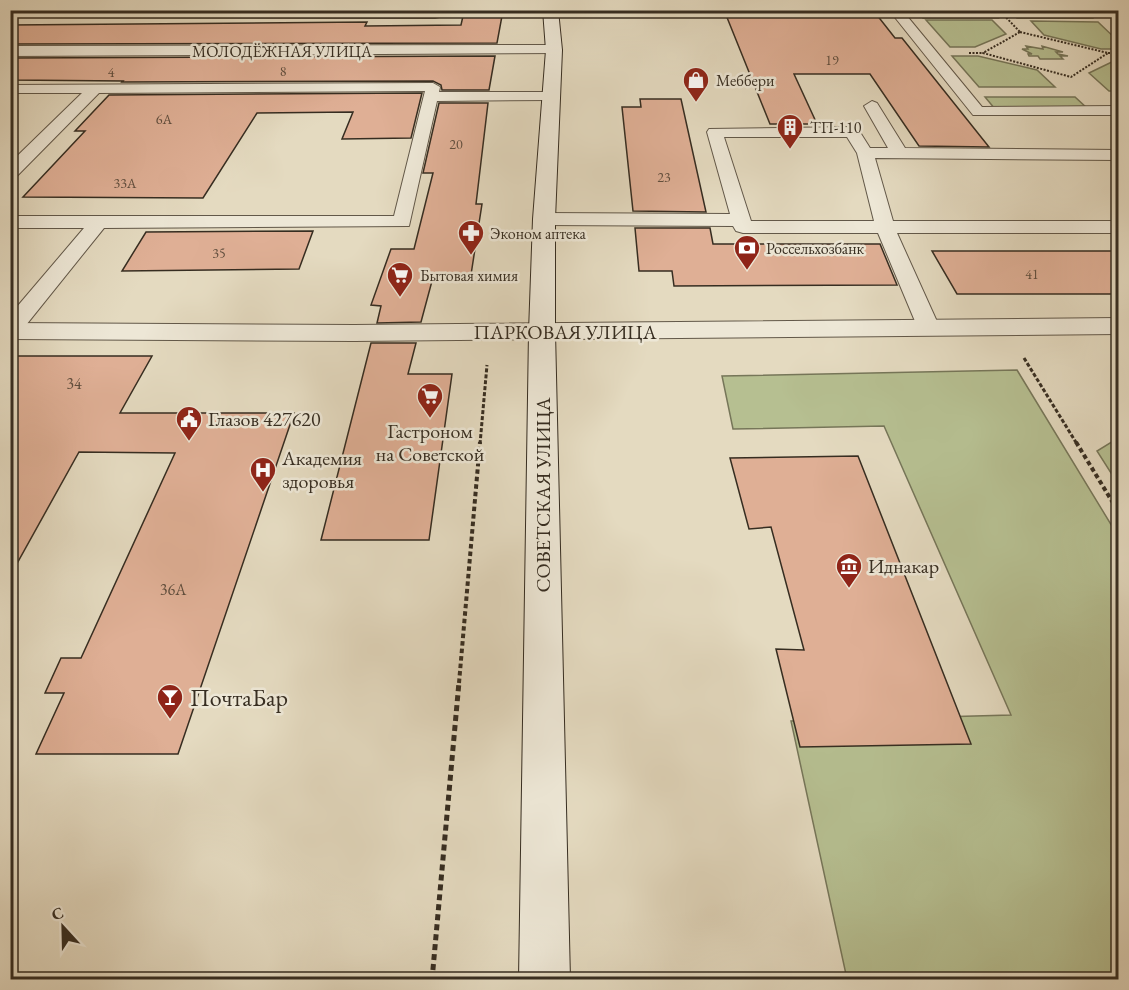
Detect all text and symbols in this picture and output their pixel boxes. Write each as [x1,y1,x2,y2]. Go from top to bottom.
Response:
street label: МОЛОДЁЖНАЯ УЛИЦА [192,41,373,62]
house number: 19 [825,51,839,69]
house number: 8 [280,62,287,80]
house number: 4 [108,63,115,81]
shop icon: Меббери [681,65,711,103]
place label: Меббери [716,70,775,91]
house number: 6А [156,110,173,128]
building icon: ТП-110 [775,112,805,150]
place label: ТП-110 [810,117,862,138]
house number: 20 [449,135,463,153]
house number: 23 [657,168,671,186]
house number: 33А [113,174,137,192]
pharmacy icon: Эконом аптека [456,218,486,256]
place label: Эконом аптека [490,223,587,244]
bank icon: Россельхозбанк [732,233,762,271]
place label: Россельхозбанк [766,238,864,259]
house number: 35 [212,244,226,262]
supermarket icon: Бытовая химия [385,260,415,298]
place label: Бытовая химия [420,265,518,286]
house number: 41 [1025,265,1039,283]
street label: ПАРКОВАЯ УЛИЦА [473,319,657,345]
house number: 34 [66,373,82,394]
supermarket icon: Гастроном на Советской [415,381,445,419]
street label: СОВЕТСКАЯ УЛИЦА [530,397,556,593]
public building icon: Глазов 427620 [174,404,204,442]
place label: Глазов 427620 [208,406,321,432]
place label: Гастроном на Советской [376,418,485,467]
place label: Академия здоровья [281,445,362,494]
hospital icon: Академия здоровья [248,455,278,493]
museum icon: Иднакар [834,551,864,589]
place label: Иднакар [868,553,939,579]
house number: 36А [160,579,187,600]
bar icon: ПочтаБар [155,682,185,720]
place label: ПочтаБар [190,682,288,713]
north arrow [33,897,93,957]
text: С [48,902,67,925]

